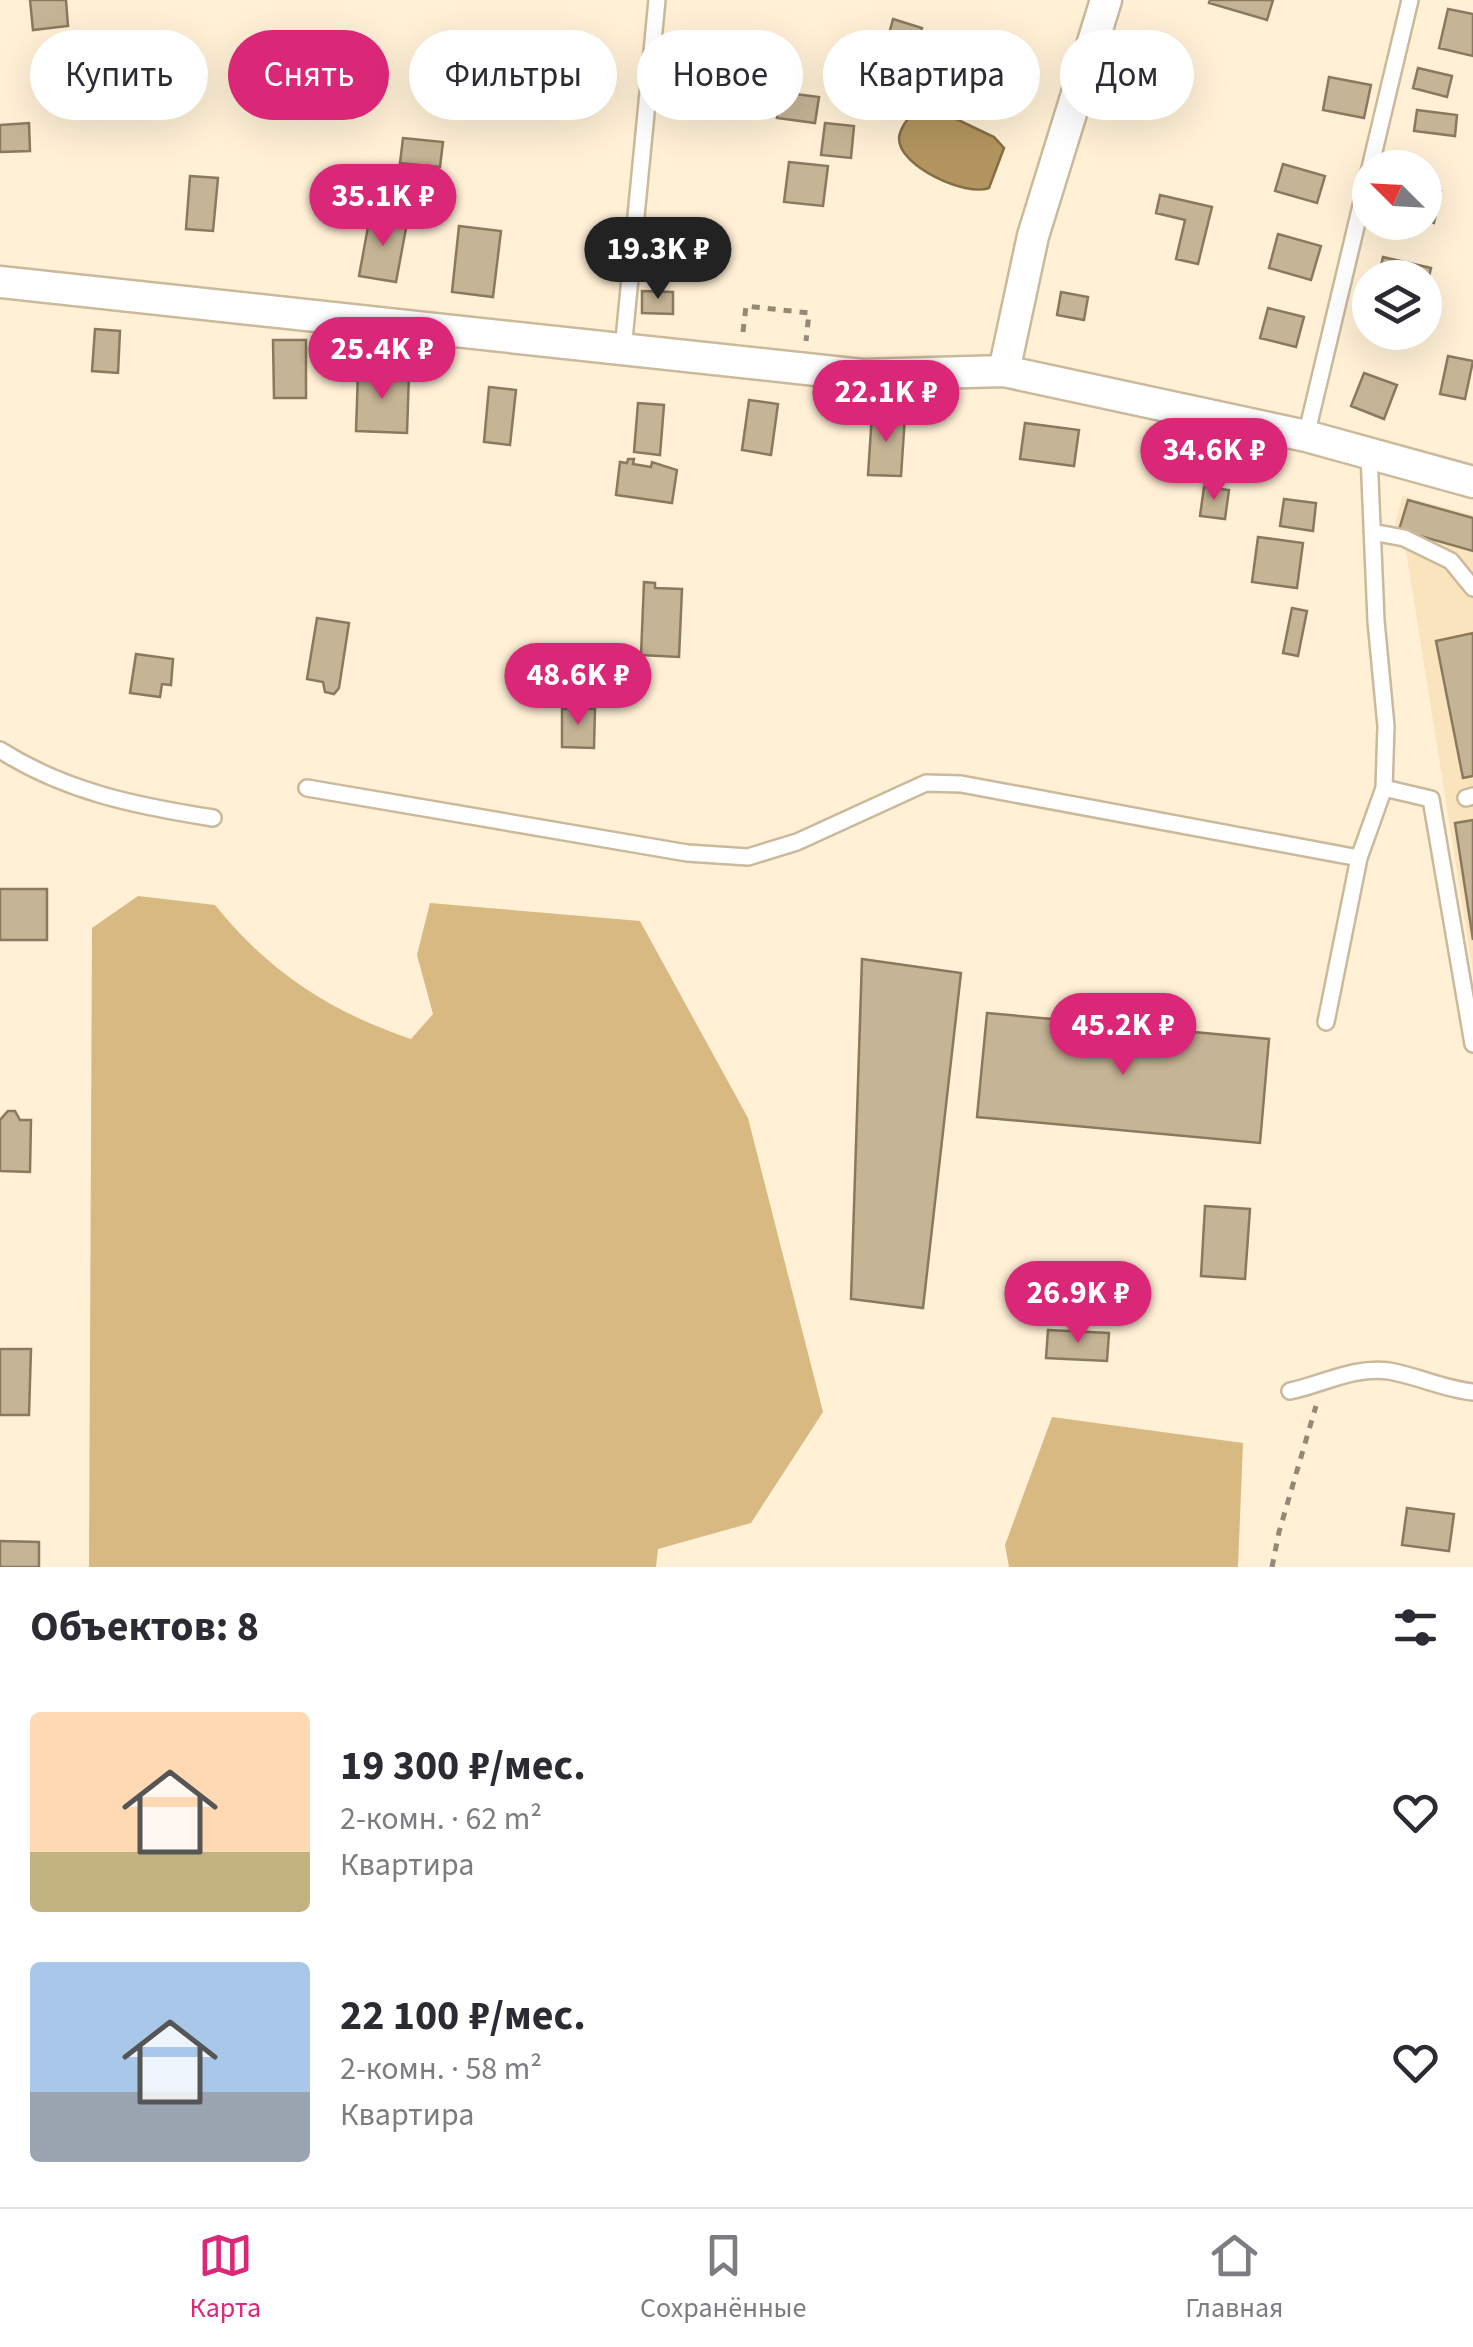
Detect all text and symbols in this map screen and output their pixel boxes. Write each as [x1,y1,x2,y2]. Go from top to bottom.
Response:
chip: Купить [30,30,208,120]
chip: Снять [228,30,389,120]
chip: Фильтры [409,30,617,120]
chip: Новое [637,30,803,120]
chip: Квартира [823,30,1040,120]
chip: Дом [1060,30,1194,120]
north arrow [1352,150,1442,240]
map controls [1352,150,1442,350]
pin: 35.1K ₽ [291,164,475,249]
text: 35.1K ₽ [331,173,435,219]
pin: 19.3K ₽ [566,217,750,302]
text: 19.3K ₽ [606,226,710,272]
button: layers [1352,260,1442,350]
pin: 25.4K ₽ [290,317,474,402]
text: 25.4K ₽ [330,326,434,372]
pin: 22.1K ₽ [794,360,978,445]
text: 22.1K ₽ [834,369,938,415]
pin: 34.6K ₽ [1122,418,1306,503]
text: 34.6K ₽ [1162,427,1266,473]
pin: 48.6K ₽ [486,643,670,728]
text: 48.6K ₽ [526,652,630,698]
pin: 45.2K ₽ [1031,993,1215,1078]
text: 45.2K ₽ [1071,1002,1175,1048]
pin: 26.9K ₽ [986,1261,1170,1346]
text: 26.9K ₽ [1026,1270,1130,1316]
text: Объектов: 8 [30,1597,259,1657]
icon: filters [1388,1600,1443,1655]
text: 19 300 ₽/мес. [340,1736,586,1796]
icon: home [110,1752,230,1872]
icon: heart [1388,1785,1443,1840]
text: 2-комн. · 62 m² [340,1796,542,1842]
text: Квартира [340,1842,474,1888]
text: 22 100 ₽/мес. [340,1986,586,2046]
icon: home [110,2002,230,2122]
icon: heart [1388,2035,1443,2090]
text: 2-комн. · 58 m² [340,2046,542,2092]
text: Квартира [340,2092,474,2138]
tab: Карта [189,2228,261,2328]
tab: Сохранённые [640,2228,806,2328]
tab: Главная [1185,2228,1284,2328]

